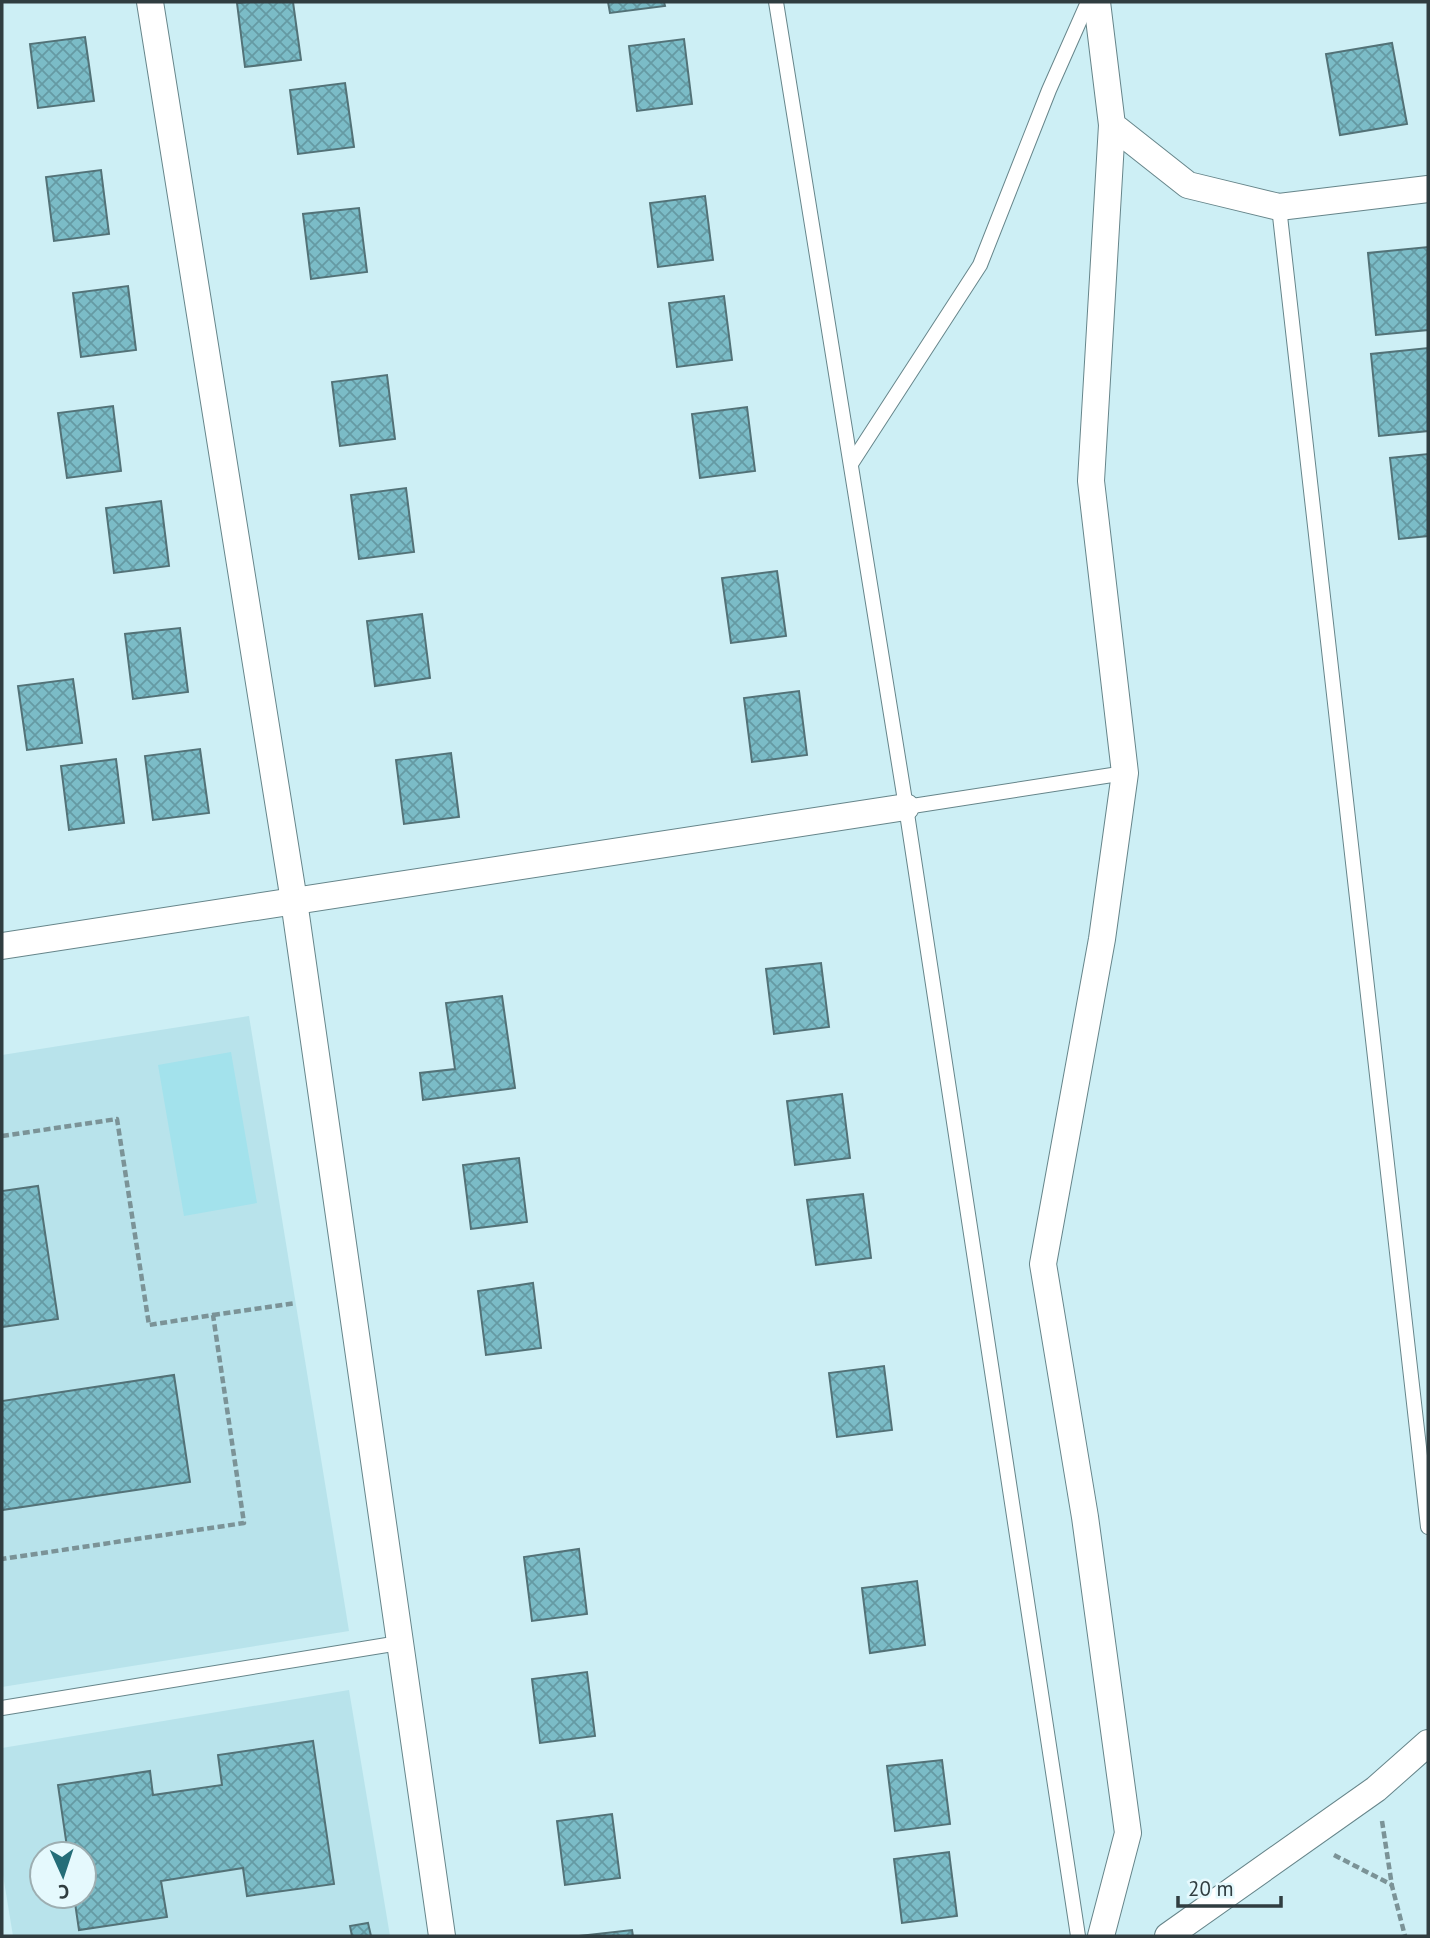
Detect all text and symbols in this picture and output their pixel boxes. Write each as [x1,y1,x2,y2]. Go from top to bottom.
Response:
north arrow [28,1840,98,1910]
scale bar [1178,1864,1281,1908]
text: 20 m [1188,1875,1234,1902]
text: С [58,1880,70,1904]

